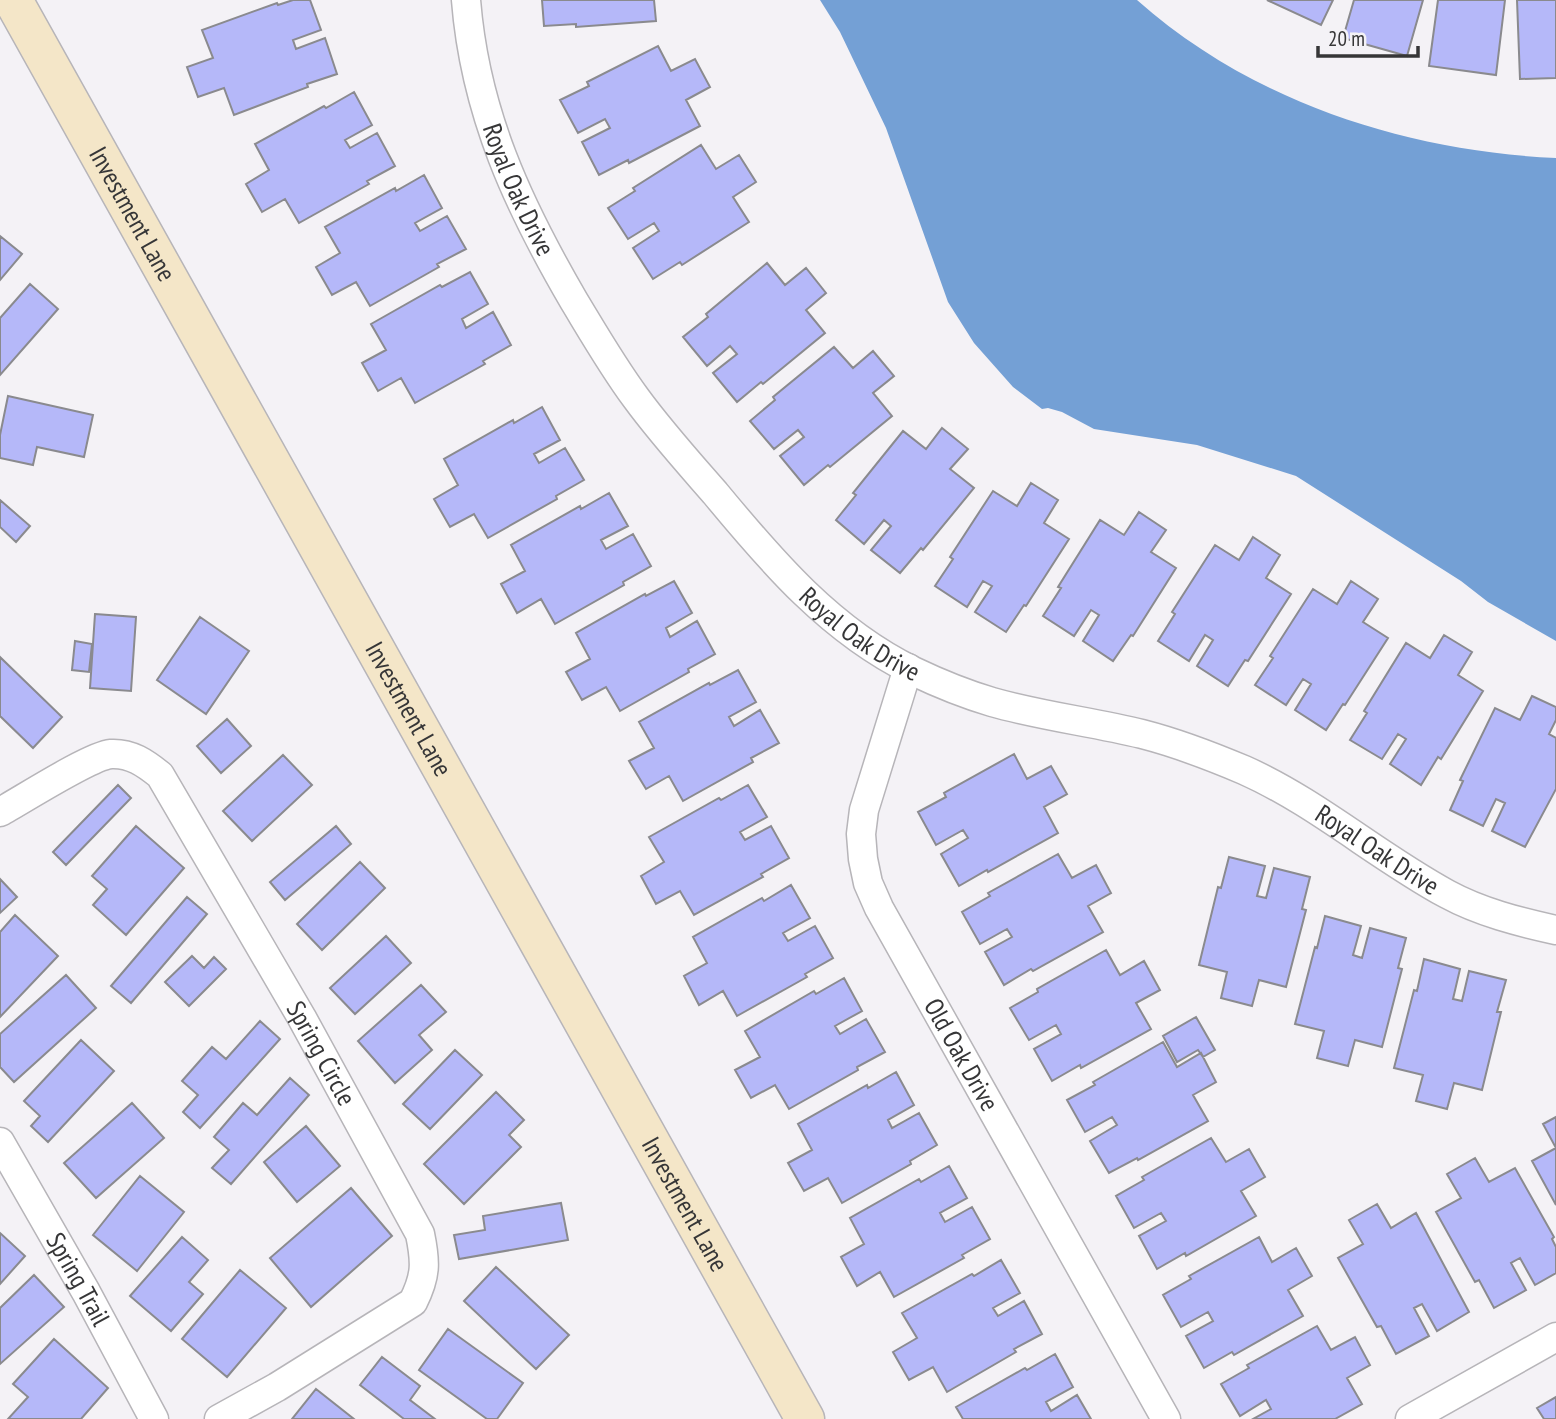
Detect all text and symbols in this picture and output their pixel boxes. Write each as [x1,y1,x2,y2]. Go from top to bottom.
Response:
scale bar [1318,14,1418,58]
text: 20 m [1328,25,1365,52]
street label: Royal Oak Drive [476,119,562,261]
street label: Investment Lane [82,141,184,287]
street label: Royal Oak Drive [793,580,926,688]
street label: Investment Lane [358,636,460,782]
street label: Royal Oak Drive [1310,797,1445,902]
street label: Old Oak Drive [917,992,1007,1117]
street label: Spring Circle [280,995,364,1111]
street label: Investment Lane [635,1131,736,1277]
street label: Spring Trail [39,1227,118,1331]

